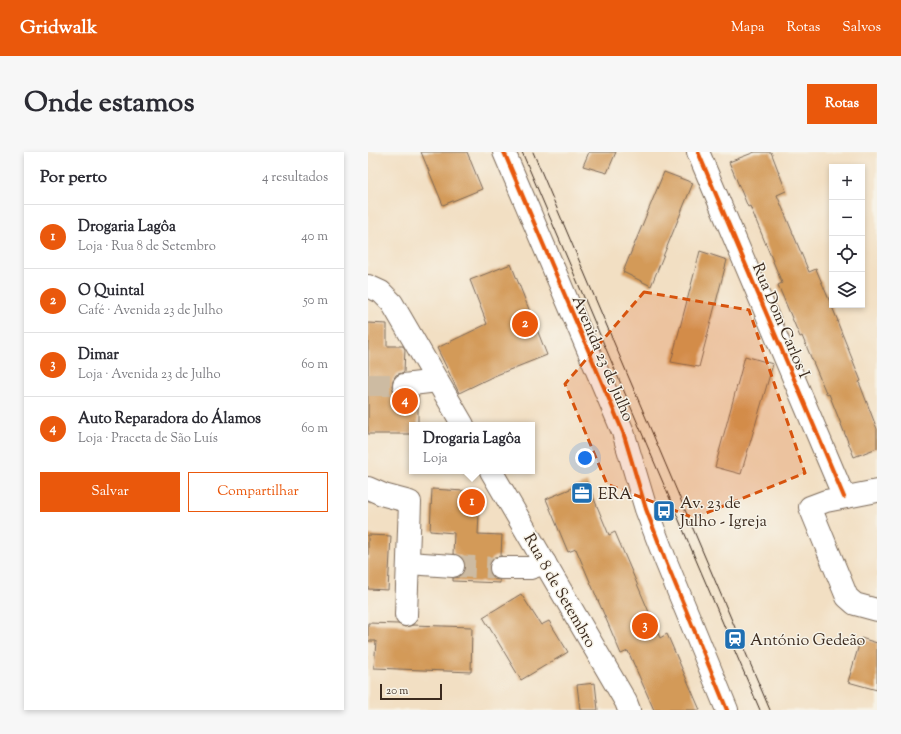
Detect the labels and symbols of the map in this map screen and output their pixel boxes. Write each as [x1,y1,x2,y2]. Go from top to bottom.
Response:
street label: Rua Dom Carlos I [745,260,814,382]
street label: Avenida 23 de Julho [565,293,639,426]
pin: 2 [512,309,538,339]
pin: 4 [392,386,418,416]
your location [575,448,595,468]
office icon: ERA [569,480,595,506]
place label: ERA [598,484,632,507]
pin: 1 [459,487,485,517]
place label: Av. 23 de Julho - Igreja [679,493,767,534]
bus stop icon: Av. 23 de Julho - Igreja [651,498,677,524]
street label: Rua 8 de Setembro [517,530,601,653]
pin: 3 [632,611,658,641]
station icon: António Gedeão [722,626,748,652]
place label: António Gedeão [750,630,866,653]
scale bar [380,682,442,701]

